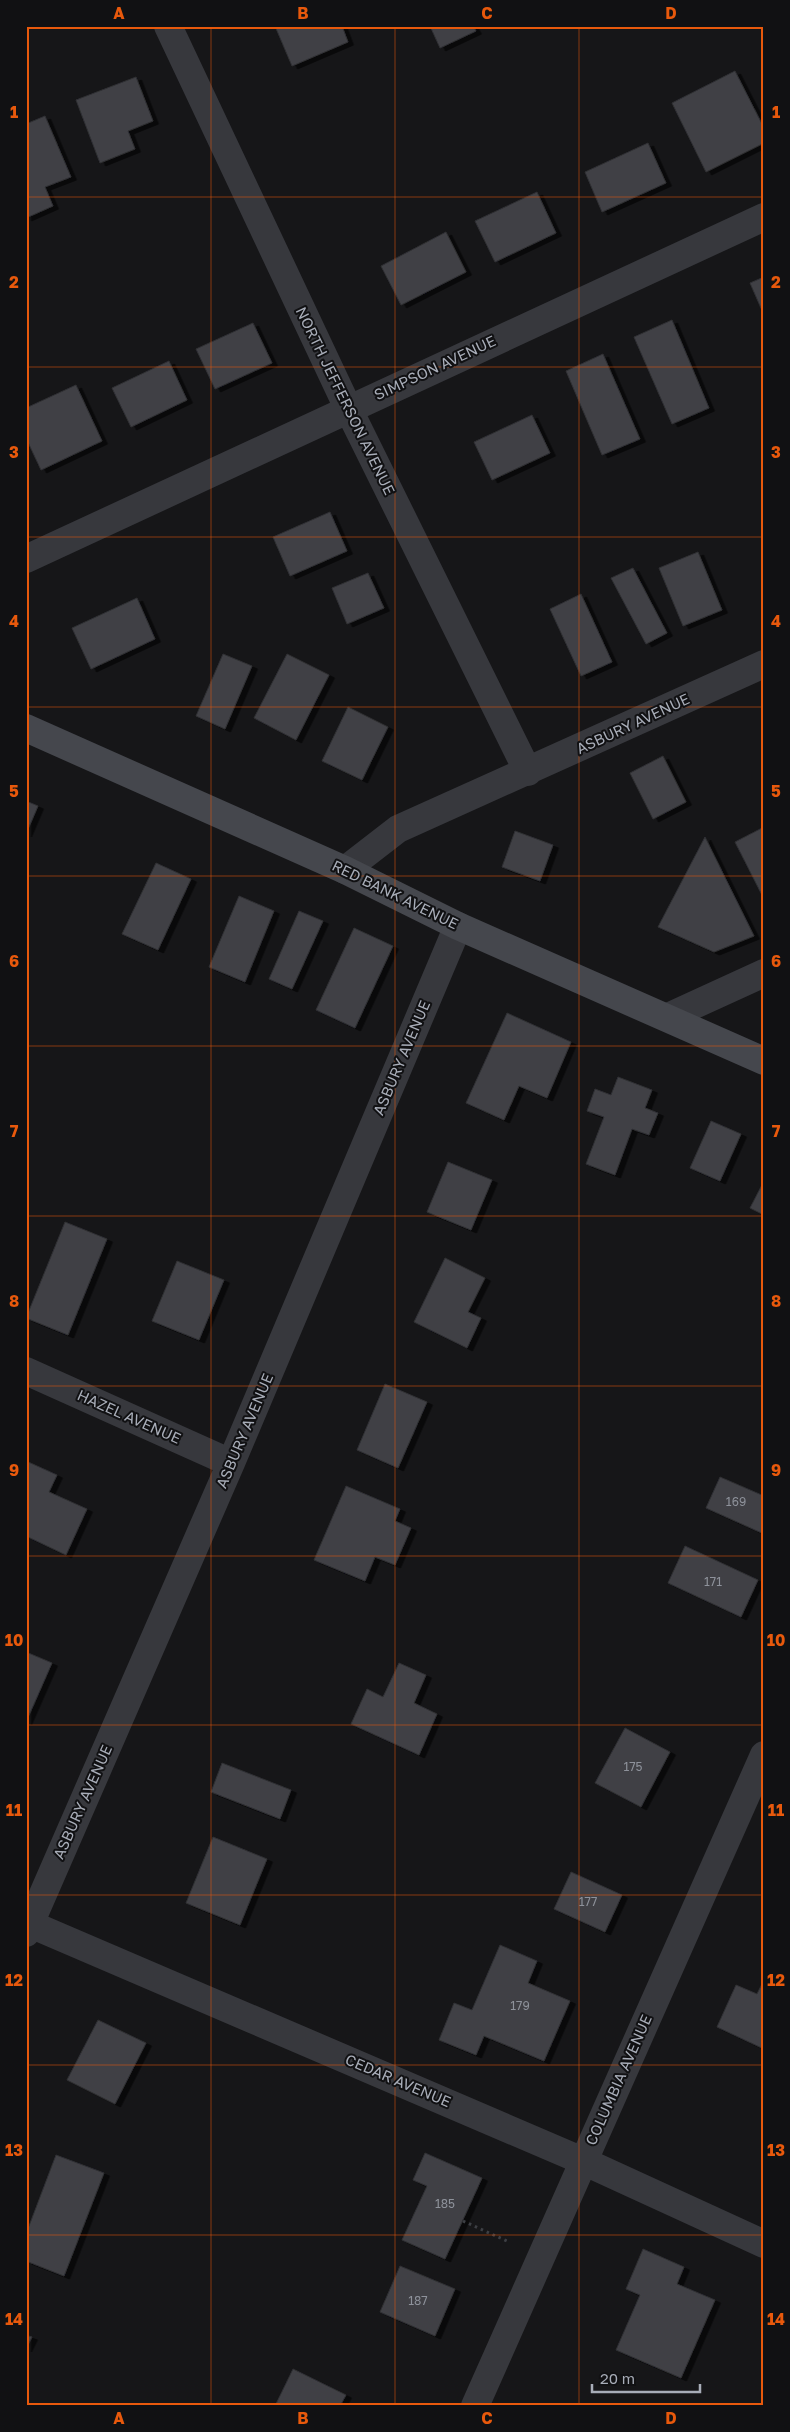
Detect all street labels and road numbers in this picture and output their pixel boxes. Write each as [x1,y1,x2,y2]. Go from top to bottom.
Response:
street label: NORTH JEFFERSON AVENUE [292,304,399,498]
street label: SIMPSON AVENUE [371,331,498,403]
street label: ASBURY AVENUE [573,689,692,757]
street label: RED BANK AVENUE [329,856,462,933]
street label: ASBURY AVENUE [369,997,433,1118]
street label: ASBURY AVENUE [212,1370,276,1491]
street label: HAZEL AVENUE [75,1385,184,1447]
street label: ASBURY AVENUE [49,1742,115,1861]
street label: COLUMBIA AVENUE [581,2011,655,2148]
street label: CEDAR AVENUE [343,2050,454,2110]

